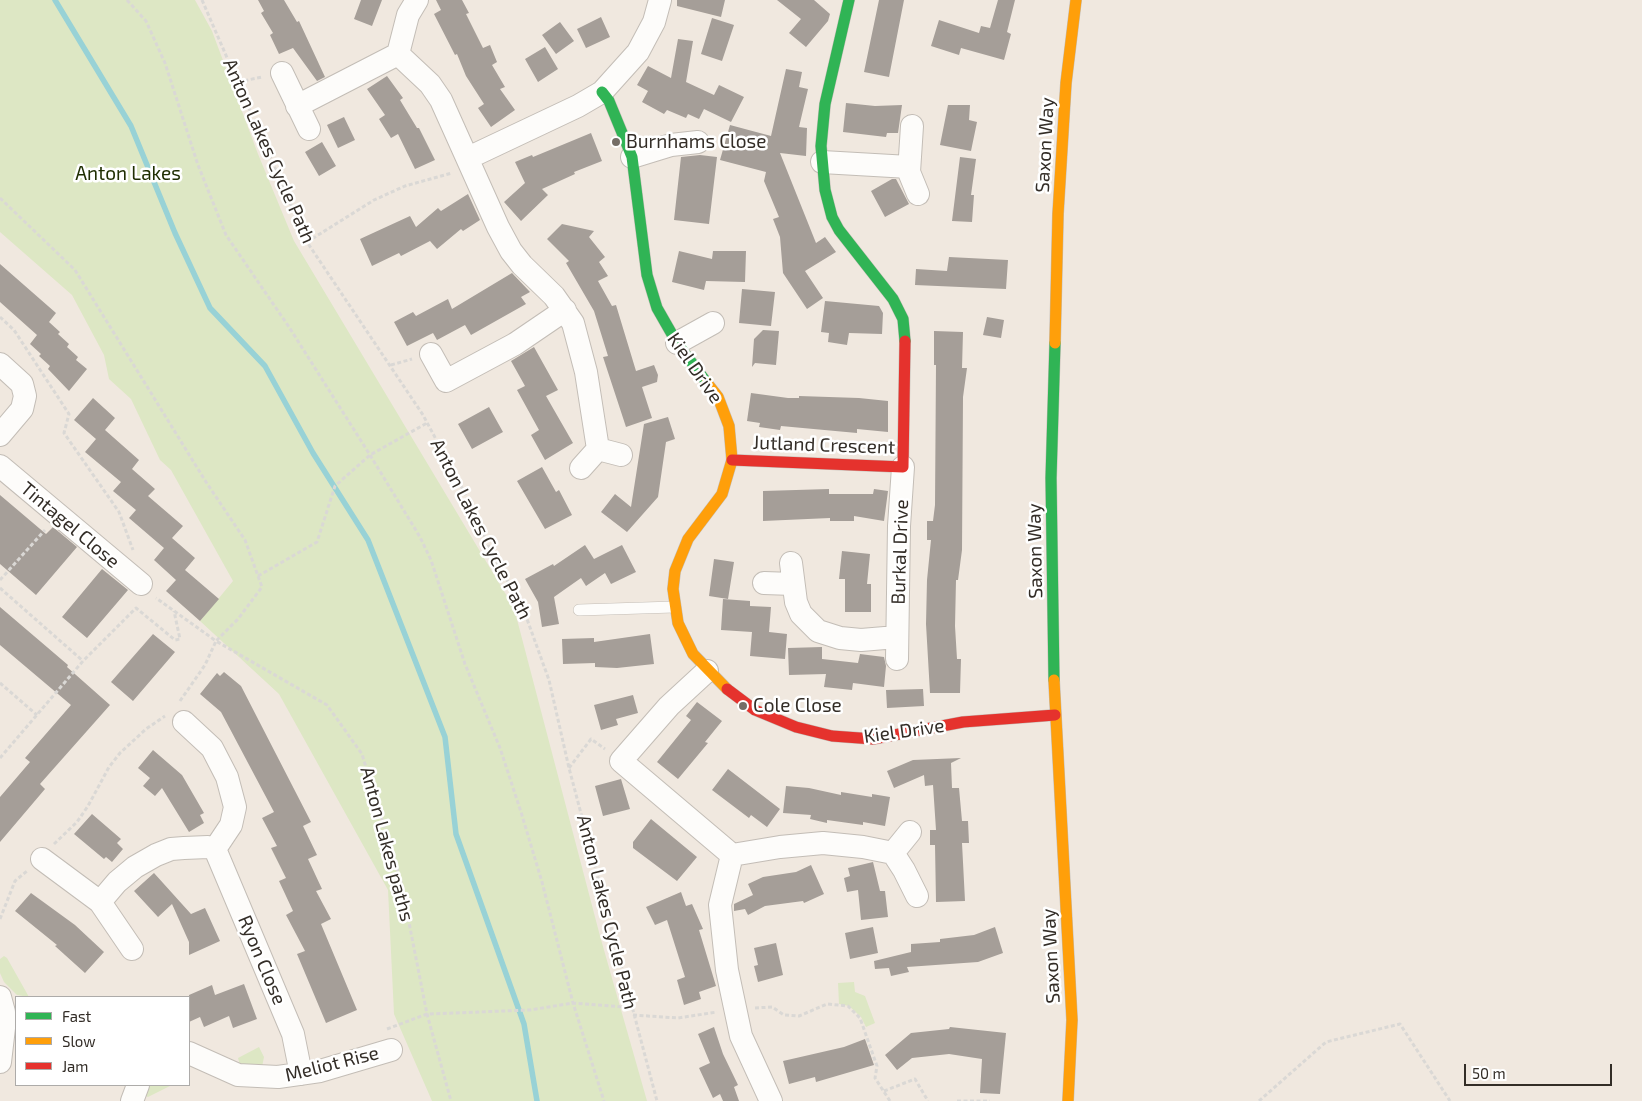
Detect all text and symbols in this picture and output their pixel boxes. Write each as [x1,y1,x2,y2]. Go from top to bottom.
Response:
street label: Anton Lakes Cycle Path [218,55,320,247]
street label: Saxon Way [1031,97,1059,193]
place label: Burnhams Close [626,131,766,153]
marker: Burnhams Close [610,136,622,148]
park label: Anton Lakes [75,163,181,185]
street label: Kiel Drive [662,328,728,408]
street label: Jutland Crescent [752,431,896,459]
street label: Anton Lakes Cycle Path [426,435,536,623]
street label: Tintagel Close [16,477,124,573]
street label: Burkal Drive [887,499,913,605]
street label: Saxon Way [1023,503,1047,599]
place label: Cole Close [753,695,842,717]
marker: Cole Close [737,700,749,712]
street label: Kiel Drive [862,714,946,748]
street label: Anton Lakes paths [355,764,419,924]
street label: Anton Lakes Cycle Path [572,812,642,1012]
street label: Saxon Way [1037,908,1065,1004]
street label: Ryon Close [233,912,291,1008]
legend [15,996,190,1086]
text: Fast [62,1007,91,1025]
text: Slow [62,1032,96,1050]
street label: Meliot Rise [283,1041,381,1087]
scale bar [1467,1054,1614,1086]
text: Jam [62,1057,88,1075]
text: 50 m [1472,1064,1506,1082]

